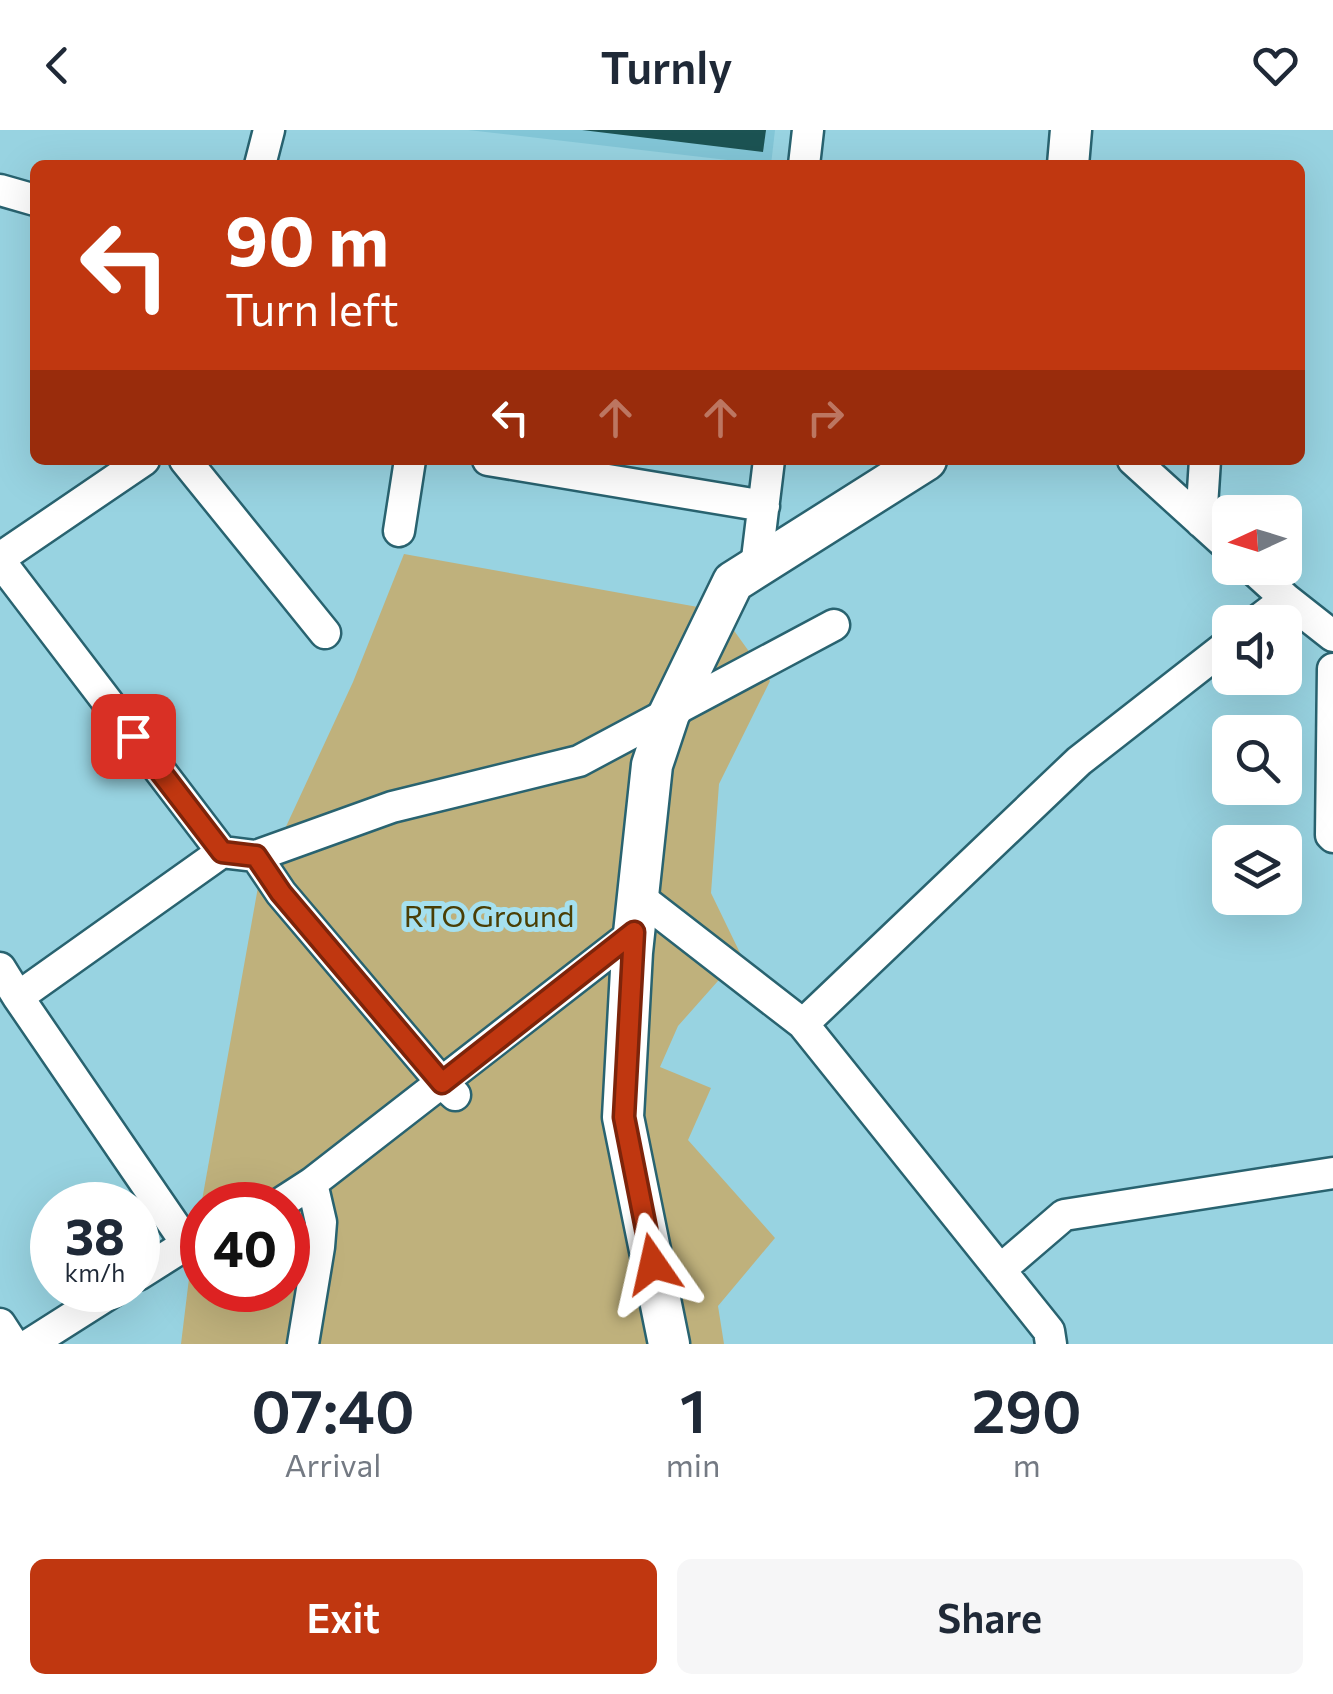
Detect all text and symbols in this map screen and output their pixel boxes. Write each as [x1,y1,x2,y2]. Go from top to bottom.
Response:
icon: back [30,38,85,93]
text: Turnly [601,38,732,93]
icon: heart [1248,38,1303,93]
text: 90 m [225,195,389,280]
icon: left [60,200,190,330]
text: Turn left [225,280,399,335]
icon: left [483,390,538,445]
icon: ahead [588,390,643,445]
icon: ahead [693,390,748,445]
icon: right [798,390,853,445]
north arrow [1212,495,1302,585]
map controls [1212,495,1302,915]
button: sound [1212,605,1302,695]
pin [91,694,176,779]
icon: arrive [106,709,161,764]
button: search [1212,715,1302,805]
button: layers [1212,825,1302,915]
park label: RTO Ground [404,896,574,933]
speed limit sign: 40 [180,1182,310,1312]
text: 38 [65,1204,125,1265]
position arrow [601,1212,705,1316]
text: km/h [65,1257,125,1287]
text: 07:40 [251,1372,415,1445]
text: 1 [680,1372,706,1445]
text: 290 [972,1372,1082,1445]
text: Arrival [285,1444,381,1484]
text: min [666,1444,720,1484]
text: m [1013,1444,1041,1484]
button: Exit [30,1559,657,1674]
button: Share [677,1559,1303,1674]

